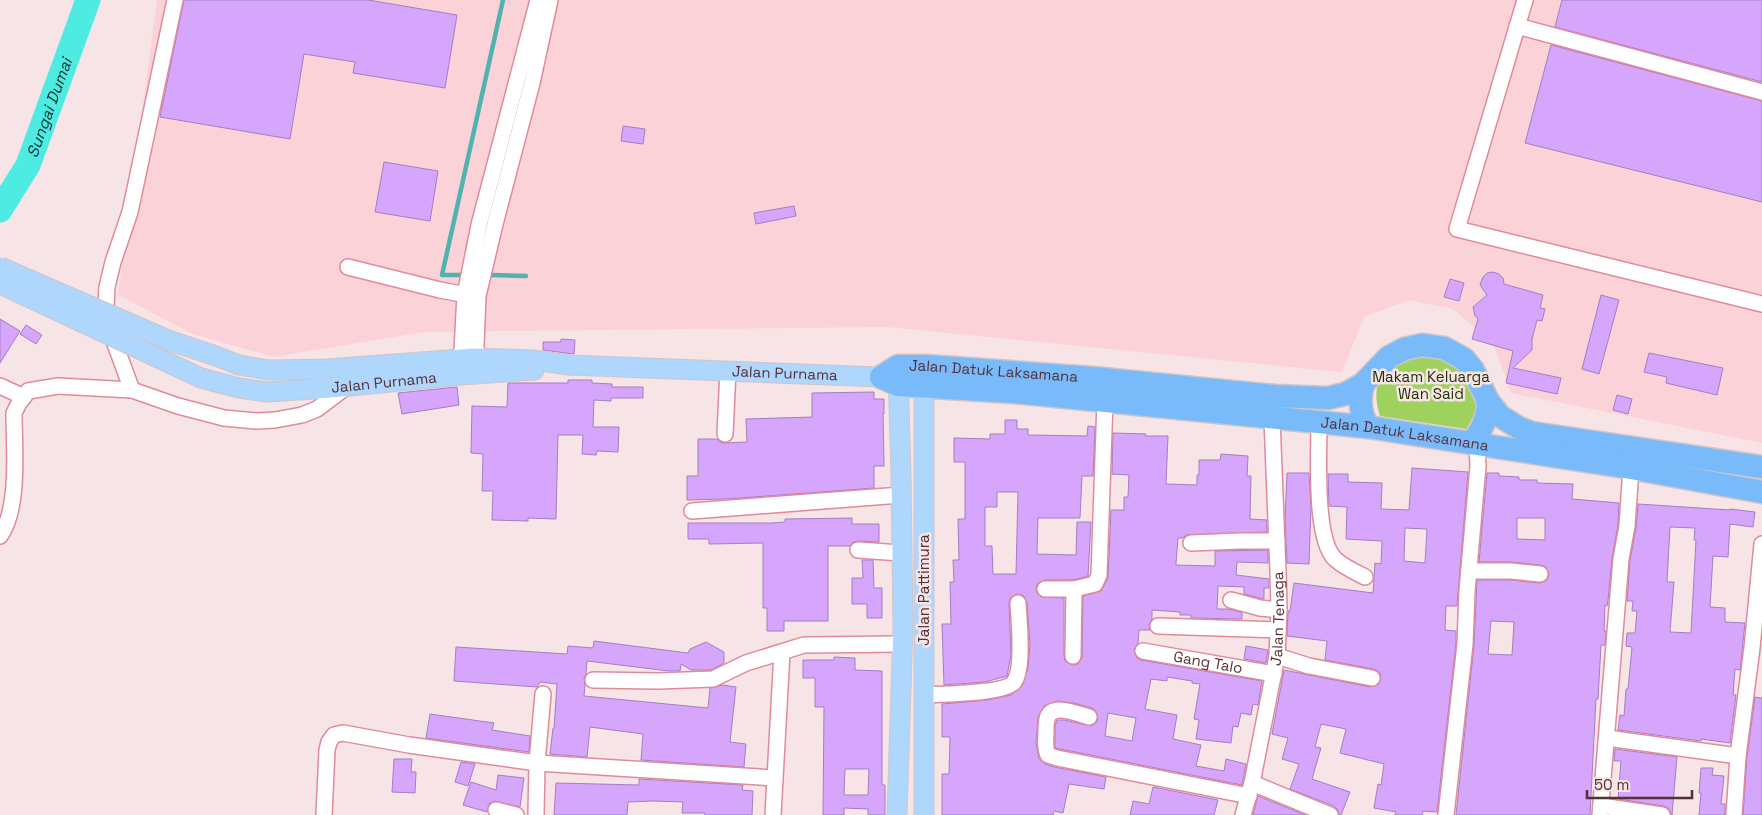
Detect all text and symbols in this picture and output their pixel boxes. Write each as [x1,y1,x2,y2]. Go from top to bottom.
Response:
water label: Sungai Dumai [22,53,78,160]
street label: Jalan Datuk Laksamana [909,356,1079,386]
street label: Jalan Purnama [732,361,838,384]
street label: Jalan Purnama [330,367,438,397]
park label: Makam Keluarga Wan Said [1372,367,1490,403]
street label: Jalan Datuk Laksamana [1320,412,1490,455]
street label: Jalan Pattimura [914,534,933,646]
street label: Jalan Tenaga [1265,571,1288,667]
street label: Gang Talo [1172,647,1244,677]
scale bar [1587,768,1692,800]
text: 50 m [1594,775,1629,794]

